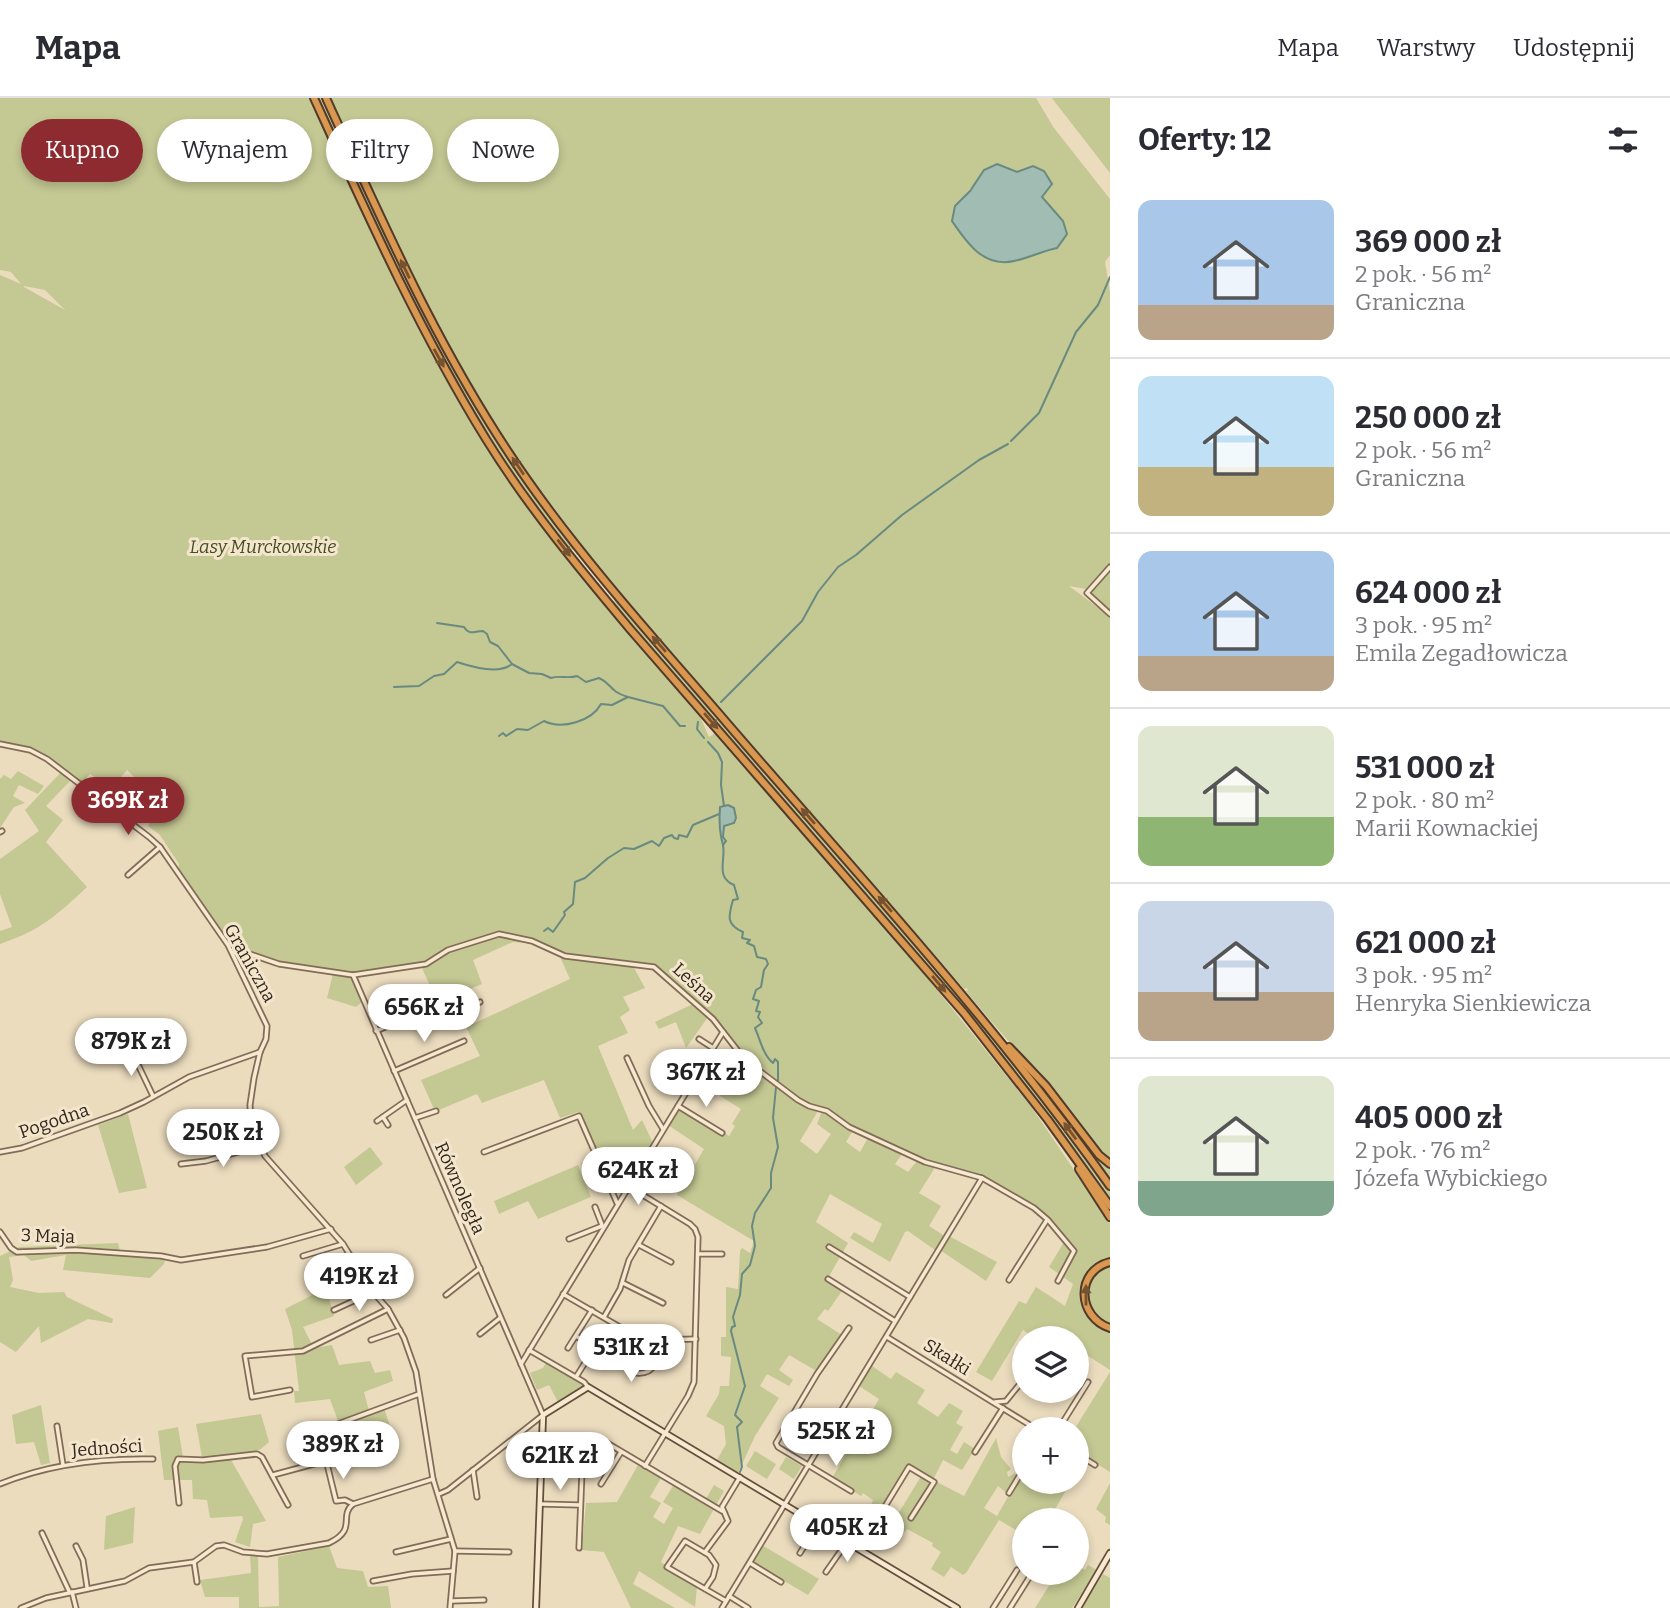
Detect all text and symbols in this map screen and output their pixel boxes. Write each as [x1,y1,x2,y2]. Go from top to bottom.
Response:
text: Mapa [35,28,120,68]
text: Mapa [1277,34,1339,62]
text: Warstwy [1377,34,1475,62]
text: Udostępnij [1513,34,1635,62]
chip: Kupno [21,119,143,182]
chip: Wynajem [157,119,312,182]
chip: Filtry [326,119,433,182]
chip: Nowe [447,119,559,182]
icon: filters [1604,121,1642,159]
text: Oferty: 12 [1138,122,1271,158]
text: 369 000 zł [1355,224,1502,260]
icon: home [1194,228,1278,312]
one-way arrow [399,259,411,279]
text: 2 pok. · 56 m² [1355,260,1491,288]
text: Graniczna [1355,288,1465,316]
one-way arrow [432,349,444,369]
text: 250 000 zł [1355,400,1502,436]
icon: home [1194,404,1278,488]
text: 2 pok. · 56 m² [1355,436,1491,464]
one-way arrow [511,456,524,476]
text: Graniczna [1355,464,1465,492]
park label: Lasy Murckowskie [190,536,336,558]
one-way arrow [556,539,570,557]
text: 624 000 zł [1355,575,1502,611]
icon: home [1194,579,1278,663]
text: 3 pok. · 95 m² [1355,611,1492,639]
one-way arrow [652,636,667,653]
text: Emila Zegadłowicza [1355,639,1568,667]
one-way arrow [703,713,718,730]
text: 531 000 zł [1355,750,1495,786]
icon: home [1194,754,1278,838]
pin: 369K zł [63,778,193,837]
text: 369K zł [87,786,169,814]
text: 2 pok. · 80 m² [1355,786,1494,814]
one-way arrow [800,807,816,825]
text: Marii Kownackiej [1355,814,1539,842]
one-way arrow [878,896,893,913]
street label: Graniczna [219,920,281,1006]
text: 621 000 zł [1355,925,1496,961]
icon: home [1194,929,1278,1013]
street label: Leśna [668,958,720,1008]
text: 3 pok. · 95 m² [1355,961,1492,989]
one-way arrow [931,976,946,993]
pin: 656K zł [359,984,489,1044]
text: Henryka Sienkiewicza [1355,989,1591,1017]
text: 656K zł [384,993,464,1021]
pin: 879K zł [66,1018,196,1078]
text: 879K zł [91,1027,171,1055]
pin: 367K zł [641,1049,771,1109]
text: 367K zł [666,1058,746,1086]
street label: Pogodna [16,1099,92,1143]
text: 405 000 zł [1355,1100,1503,1136]
icon: home [1194,1104,1278,1188]
pin: 250K zł [158,1110,288,1169]
text: 250K zł [183,1118,263,1146]
one-way arrow [1063,1122,1077,1140]
text: 2 pok. · 76 m² [1355,1136,1490,1164]
street label: Równoległa [430,1139,490,1238]
pin: 624K zł [573,1148,703,1207]
text: 624K zł [597,1156,679,1184]
text: Józefa Wybickiego [1355,1164,1548,1192]
street label: 3 Maja [21,1224,76,1248]
pin: 419K zł [294,1254,424,1313]
text: 419K zł [320,1262,398,1290]
one-way arrow [1080,1284,1092,1306]
pin: 531K zł [566,1324,696,1384]
map controls [1012,1326,1089,1585]
button: layers [1012,1326,1089,1403]
text: 531K zł [593,1333,669,1361]
street label: Skałki [919,1334,975,1380]
pin: 525K zł [771,1408,901,1468]
text: 525K zł [797,1417,875,1445]
button: + [1012,1417,1089,1494]
pin: 389K zł [278,1422,408,1481]
text: 389K zł [302,1430,384,1458]
pin: 621K zł [495,1432,625,1492]
street label: Jedności [70,1435,143,1462]
text: 621K zł [522,1441,598,1469]
pin: 405K zł [782,1504,912,1564]
button: − [1012,1508,1089,1585]
text: 405K zł [806,1513,888,1541]

